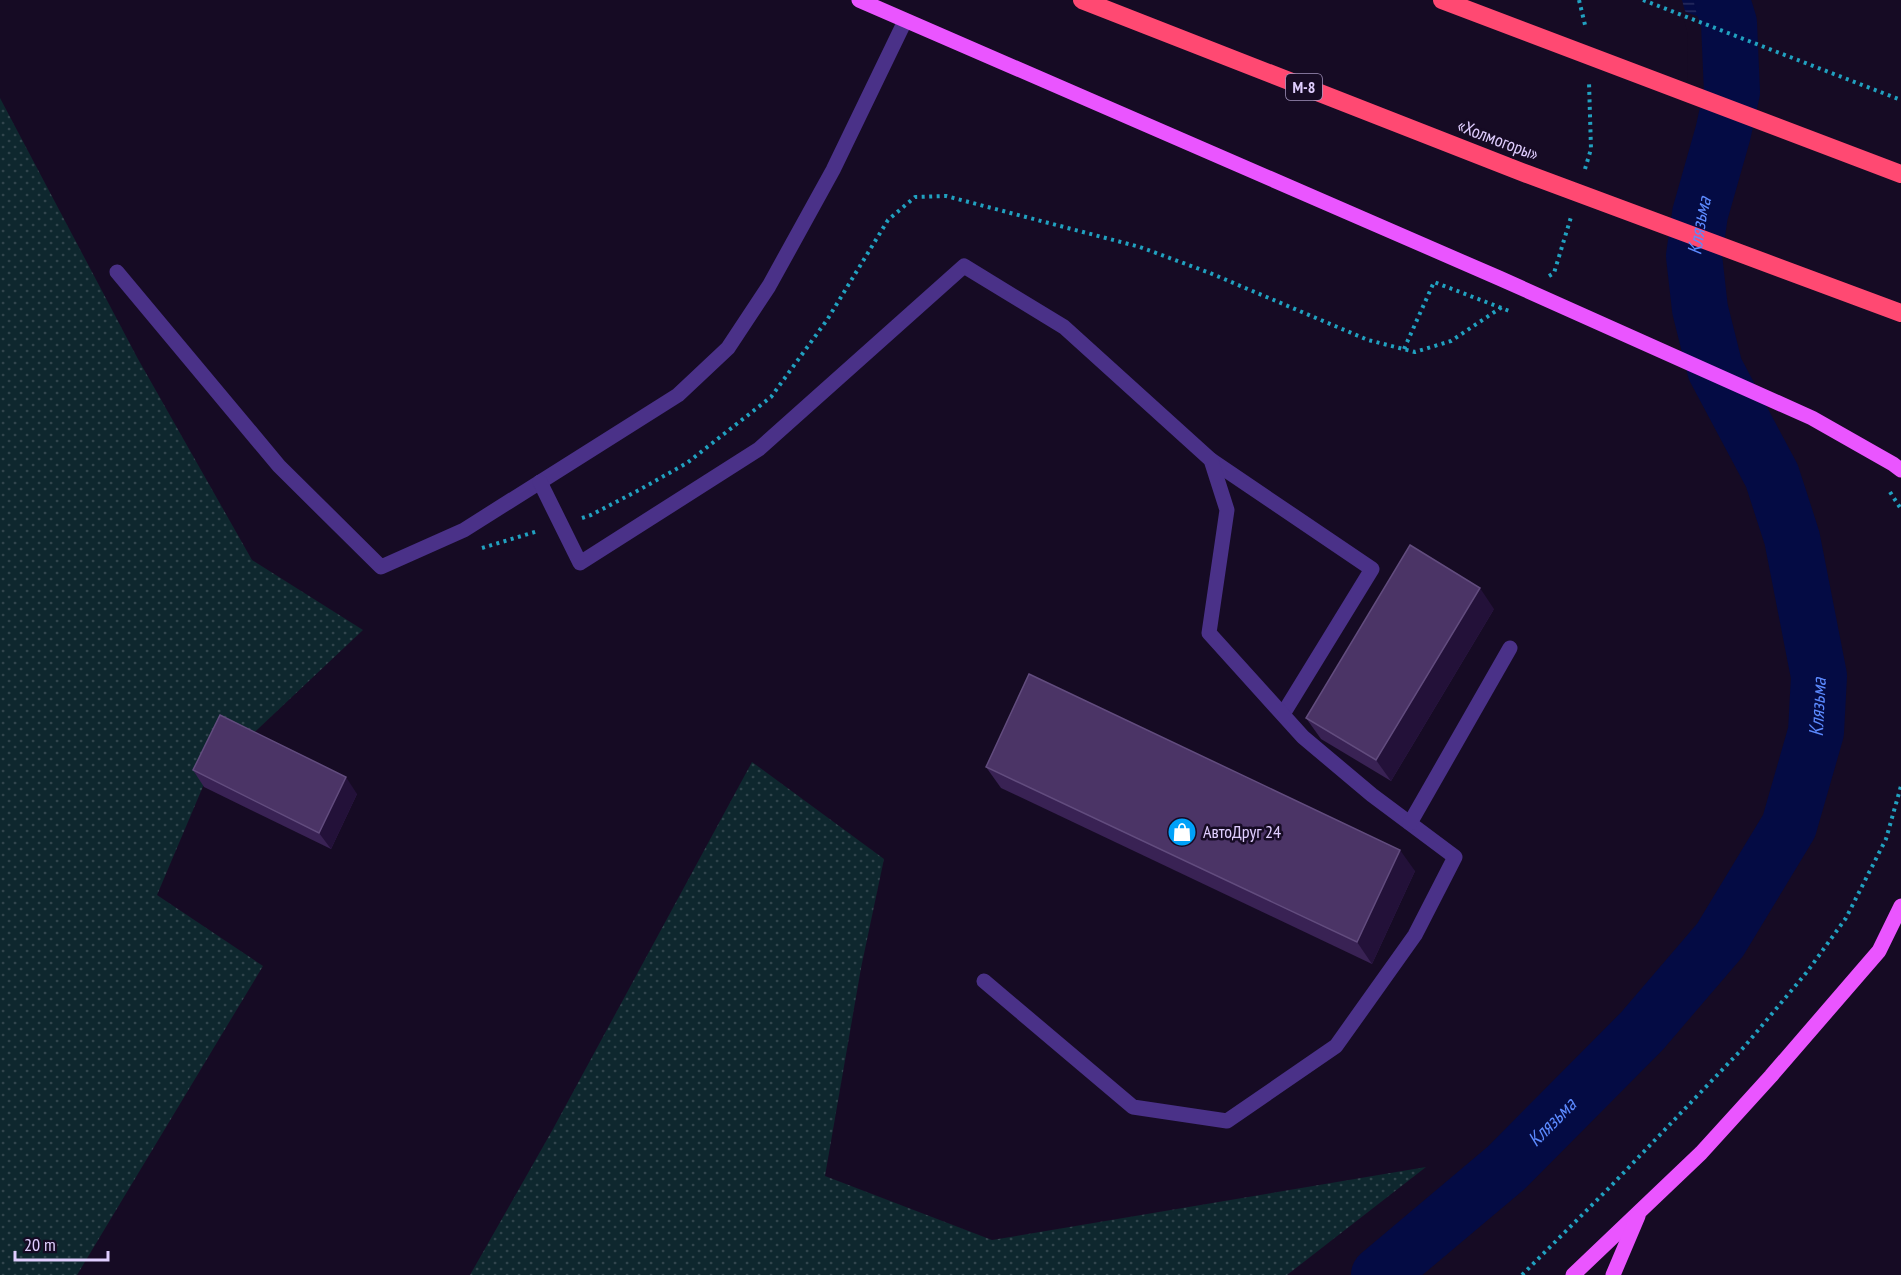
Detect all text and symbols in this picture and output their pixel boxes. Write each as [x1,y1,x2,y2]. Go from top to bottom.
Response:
road number: М-8 [1286,74,1322,100]
street label: «Холмогоры» [1454,114,1542,166]
water label: Клязьма [1681,193,1718,256]
water label: Клязьма [1803,676,1832,737]
shop icon: АвтоДруг 24 [1166,816,1198,848]
place label: АвтоДруг 24 [1203,820,1281,843]
water label: Клязьма [1522,1091,1582,1152]
scale bar [15,1224,108,1262]
text: 20 m [24,1233,56,1256]

